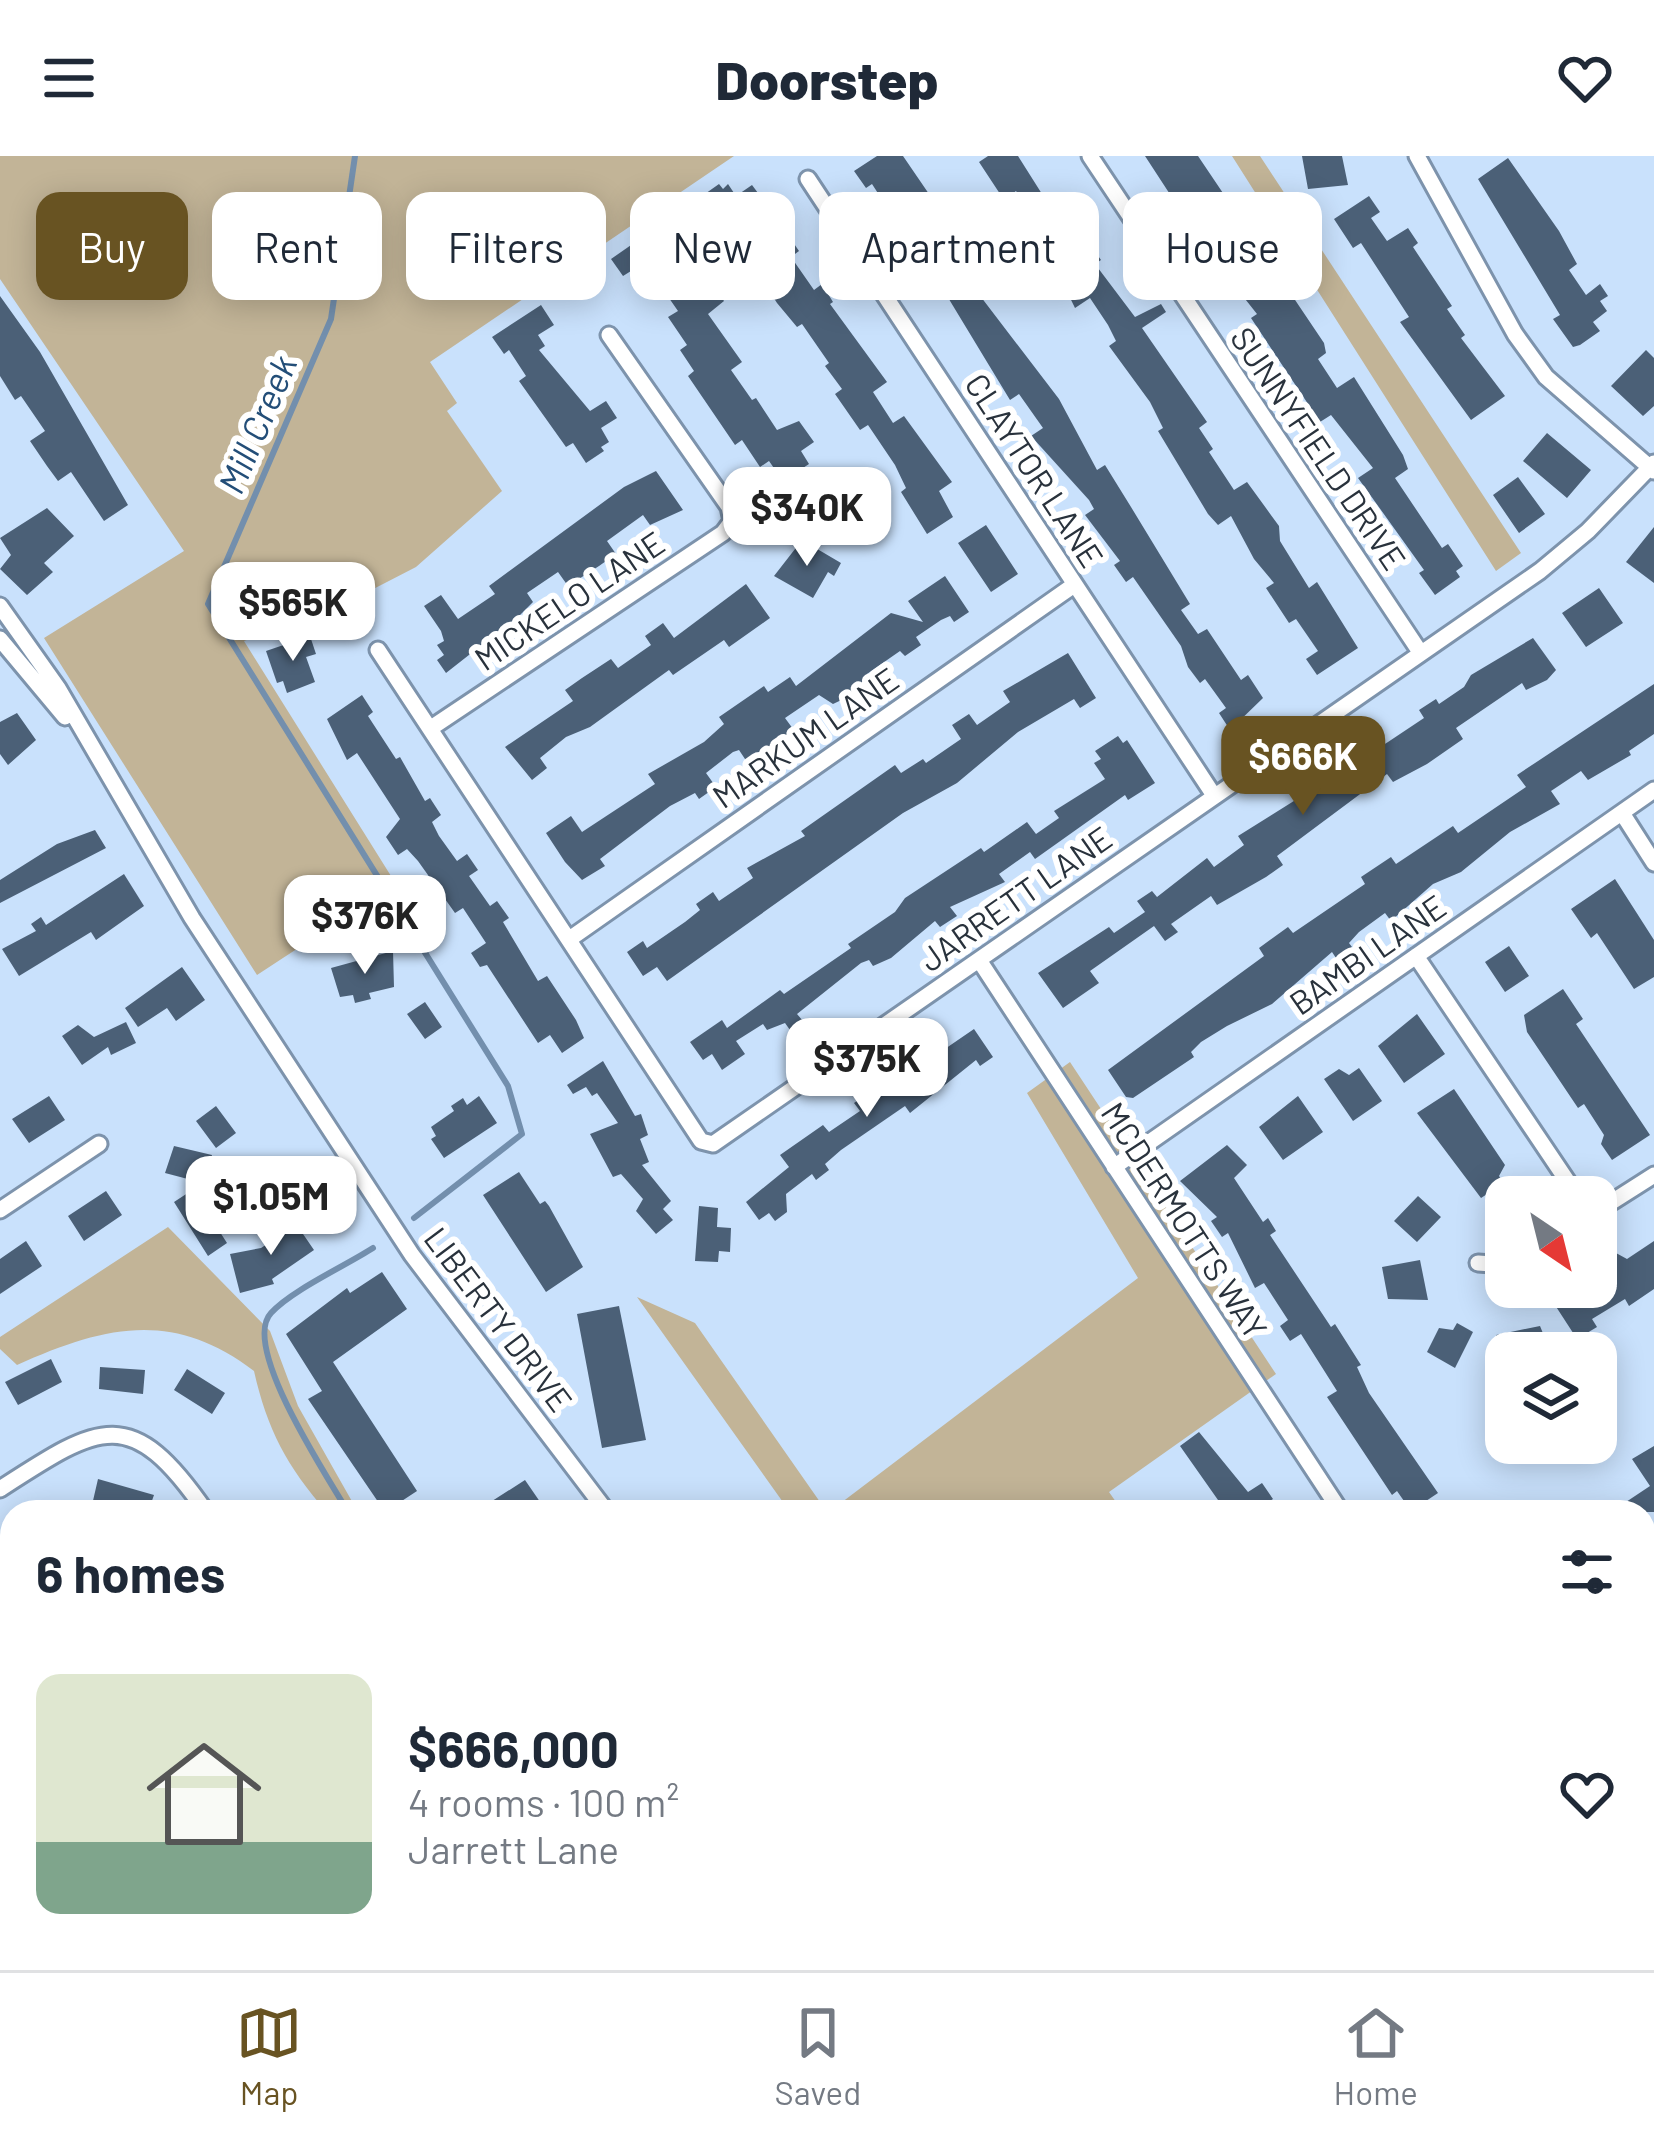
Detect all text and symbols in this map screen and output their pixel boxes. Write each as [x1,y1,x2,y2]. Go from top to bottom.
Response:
icon: menu [36,45,102,111]
icon: heart [1552,45,1618,111]
text: Doorstep [716,46,938,111]
chip: Buy [36,192,188,300]
chip: Rent [212,192,382,300]
chip: Filters [406,192,606,300]
chip: New [630,192,795,300]
chip: Apartment [819,192,1099,300]
chip: House [1123,192,1322,300]
street label: SUNNYFIELD DRIVE [1223,319,1415,577]
water label: Mill Creek [208,348,304,499]
street label: CLAYTOR LANE [957,366,1113,574]
pin: $340K [723,467,891,569]
text: $340K [750,482,864,529]
street label: MICKELO LANE [467,522,671,678]
pin: $565K [209,562,377,664]
text: $565K [238,577,348,624]
street label: MARKUM LANE [704,658,906,816]
pin: $666K [1219,716,1387,818]
text: $666K [1248,731,1358,778]
street label: JARRETT LANE [911,817,1119,979]
pin: $376K [281,875,449,977]
street label: BAMBI LANE [1281,886,1453,1022]
text: $376K [311,890,419,937]
pin: $375K [783,1018,951,1120]
text: $375K [813,1033,921,1080]
street label: MCDERMOTTS WAY [1094,1094,1276,1346]
pin: $1.05M [173,1156,369,1258]
text: $1.05M [213,1171,329,1218]
north arrow [1485,1176,1617,1308]
map controls [1485,1176,1617,1464]
street label: LIBERTY DRIVE [417,1219,581,1419]
button: layers [1485,1332,1617,1464]
icon: filters [1554,1539,1620,1605]
text: 6 homes [36,1542,225,1603]
text: $666,000 [408,1717,619,1778]
icon: home [132,1722,276,1866]
icon: heart [1554,1761,1620,1827]
text: 4 rooms · 100 m² [408,1778,679,1825]
text: Jarrett Lane [408,1825,619,1872]
tab: Map [236,2000,302,2112]
tab: Saved [775,2000,861,2112]
tab: Home [1334,2000,1418,2112]

